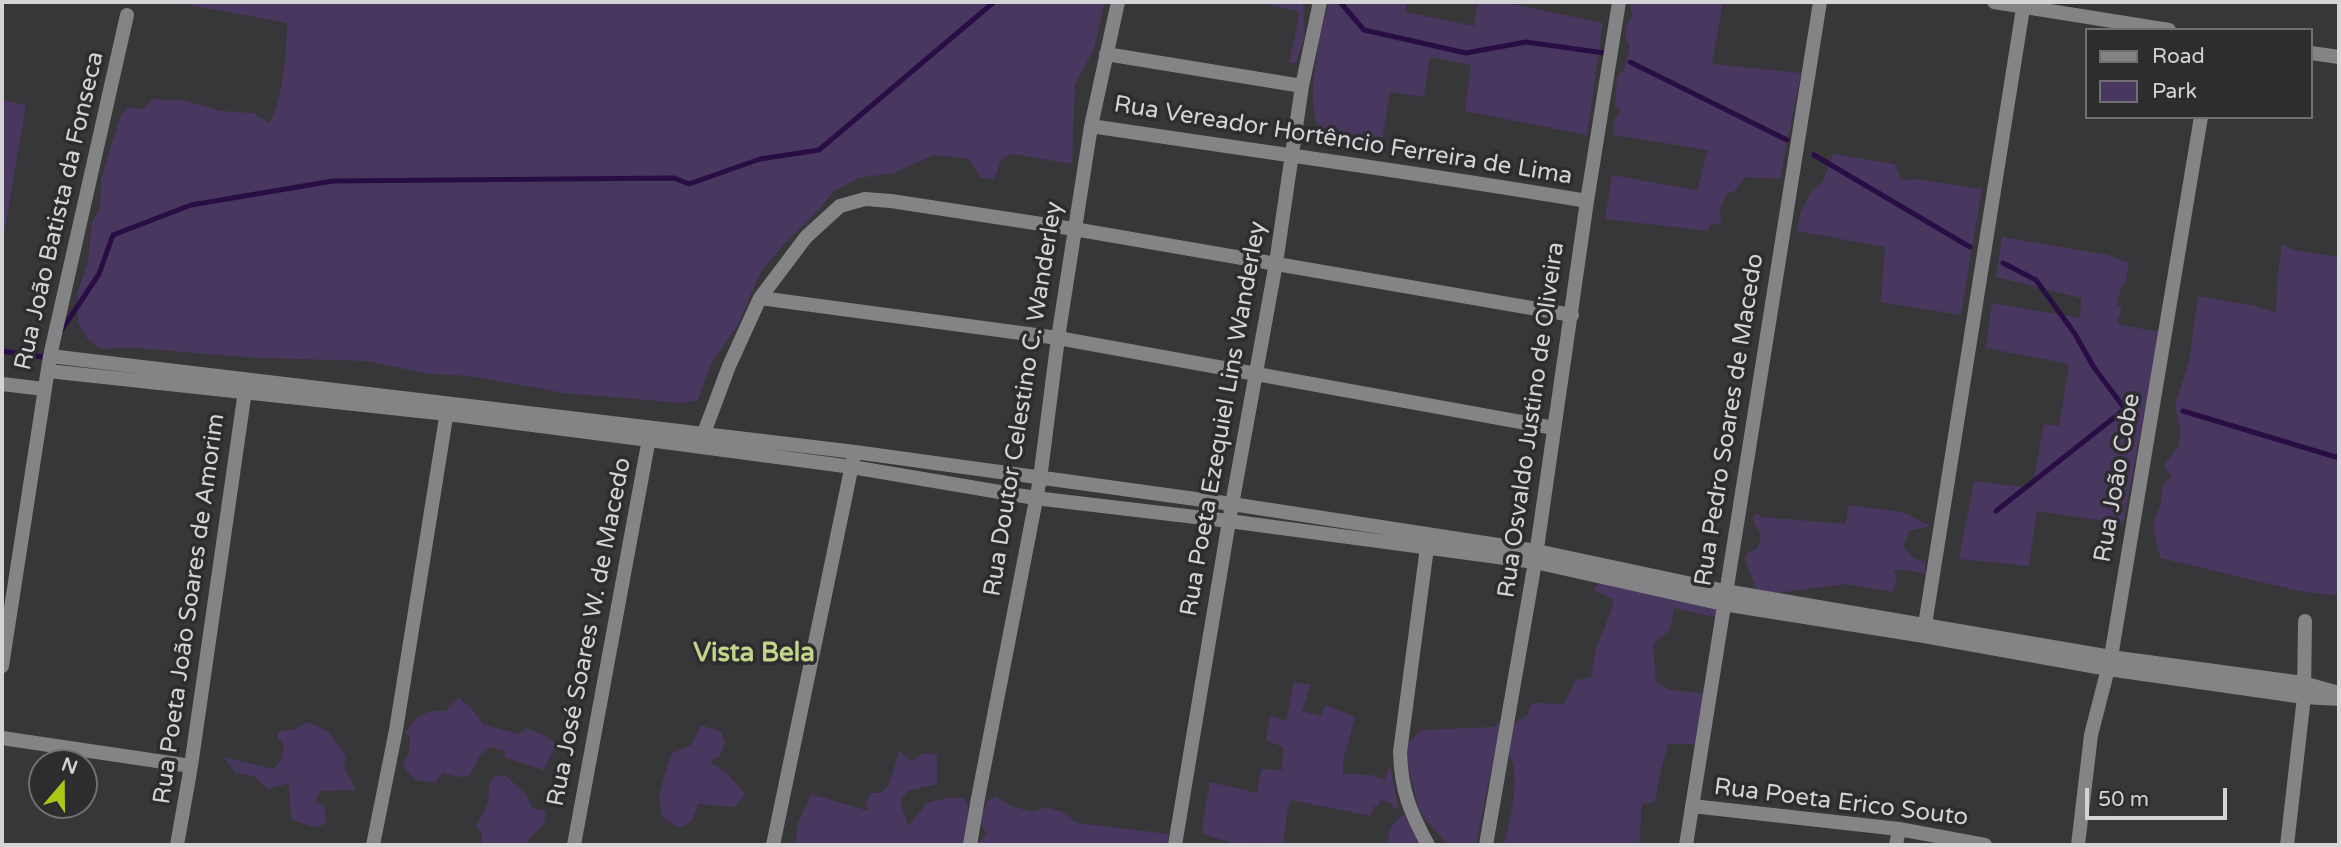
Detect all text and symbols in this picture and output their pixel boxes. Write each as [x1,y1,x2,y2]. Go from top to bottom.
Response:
legend [2086,28,2313,119]
text: Road [2152,44,2205,69]
street label: Rua João Batista da Fonseca [9,49,111,373]
text: Park [2152,79,2197,104]
street label: Rua Vereador Hortêncio Ferreira de Lima [1112,91,1574,191]
street label: Rua Doutor Celestino C. Wanderley [979,199,1069,599]
street label: Rua Poeta Ezequiel Lins Wanderley [1175,219,1273,619]
street label: Rua Osvaldo Justino de Oliveira [1493,240,1571,600]
street label: Rua Pedro Soares de Macedo [1689,252,1771,588]
street label: Rua João Cobe [2089,391,2147,565]
street label: Rua Poeta João Soares de Amorim [148,412,232,806]
street label: Rua José Soares W. de Macedo [542,455,638,809]
district label: Vista Bela [693,638,815,670]
north arrow [28,749,98,819]
text: N [59,753,80,779]
street label: Rua Poeta Erico Souto [1712,773,1970,833]
scale bar [2089,774,2231,818]
text: 50 m [2098,787,2149,812]

